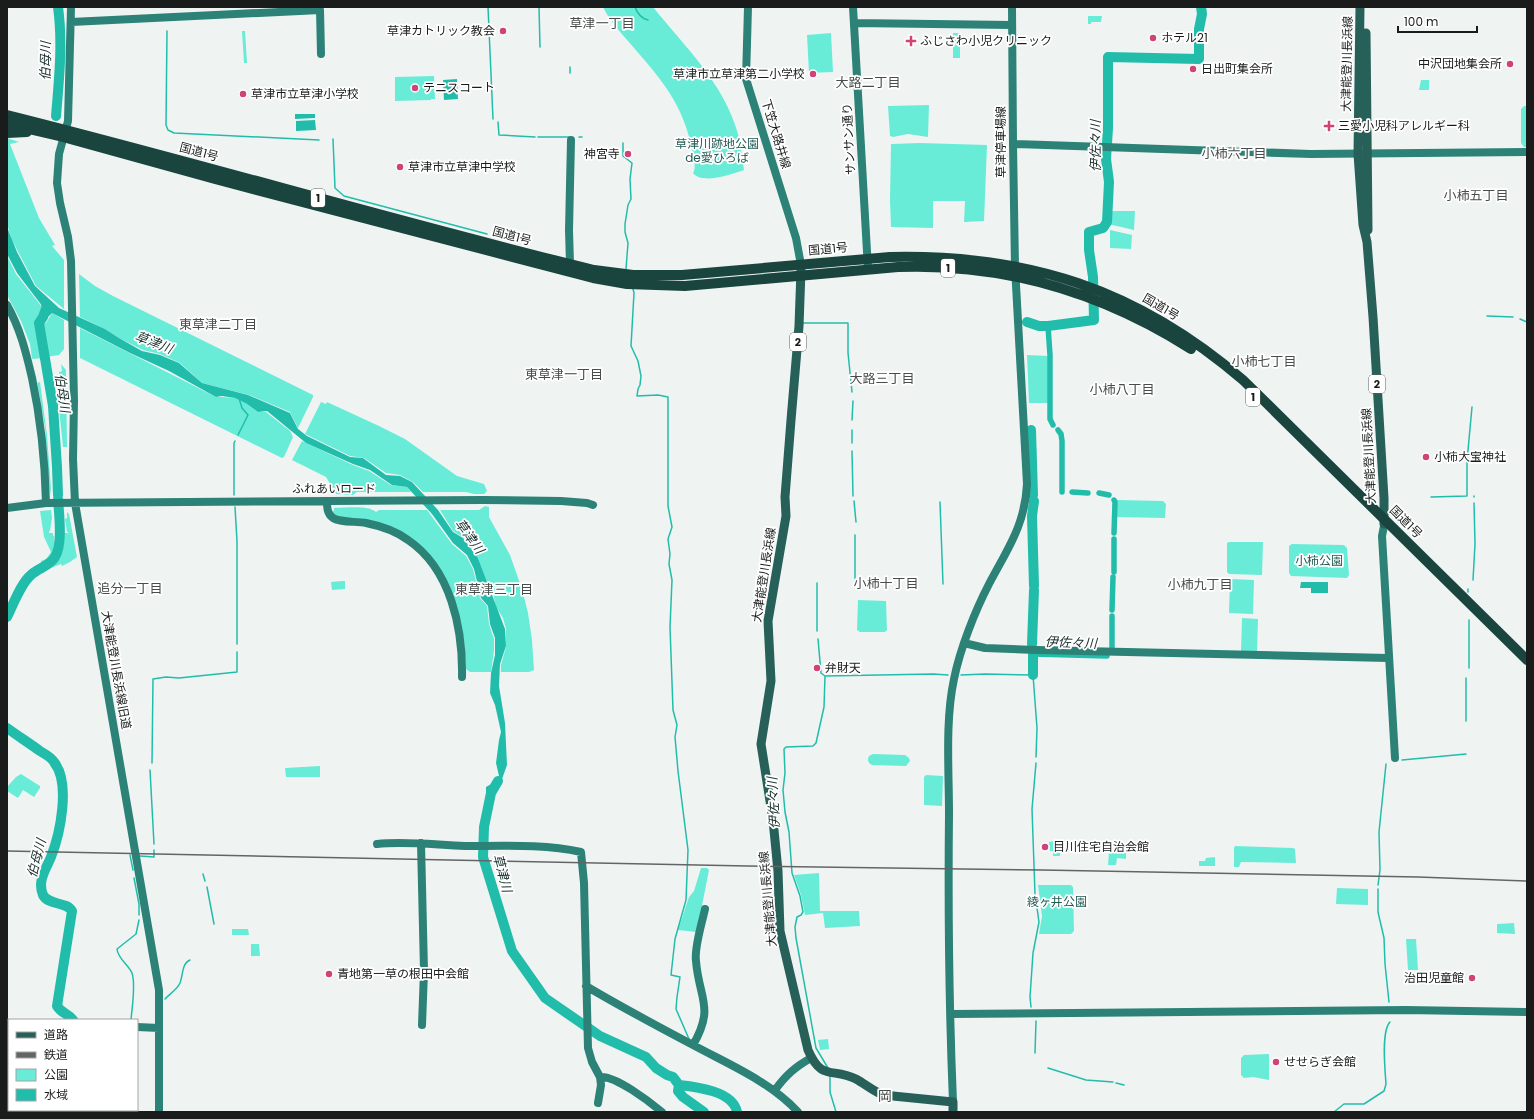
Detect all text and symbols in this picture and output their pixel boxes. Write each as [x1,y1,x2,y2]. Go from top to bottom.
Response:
scale bar [1398,8,1477,34]
text: 100 m [1404,13,1438,30]
district label: 草津一丁目 [569,14,635,33]
street label: 大津能登川長浜線 [1337,16,1356,112]
place label: 草津カトリック教会 [387,22,495,39]
marker: 草津カトリック教会 [498,26,508,36]
place label: ホテル21 [1161,29,1208,46]
place label: ふじさわ小児クリニック [920,32,1052,49]
marker: ホテル21 [1148,33,1158,43]
marker: ふじさわ小児クリニック [905,35,917,47]
water label: 伯母川 [36,39,55,81]
place label: 中沢団地集会所 [1418,55,1502,72]
marker: 中沢団地集会所 [1505,59,1515,69]
place label: 日出町集会所 [1201,60,1273,77]
marker: 日出町集会所 [1188,64,1198,74]
place label: 草津市立草津第二小学校 [673,65,805,82]
marker: 草津市立草津第二小学校 [808,69,818,79]
district label: 大路二丁目 [835,73,901,92]
place label: テニスコート [423,79,495,96]
marker: テニスコート [410,83,420,93]
place label: 草津市立草津小学校 [251,85,359,102]
marker: 草津市立草津小学校 [238,89,248,99]
street label: 下笠大路井線 [758,97,795,171]
street label: サンサン通り [838,103,859,175]
street label: 草津停車場線 [992,106,1009,178]
place label: 三愛小児科アレルギー科 [1338,117,1470,134]
water label: 伊佐々川 [1086,118,1105,172]
marker: 三愛小児科アレルギー科 [1323,120,1335,132]
park label: 草津川跡地公園 de愛ひろば [675,135,759,166]
street label: 国道1号 [178,138,221,165]
district label: 小柿六丁目 [1201,144,1267,163]
place label: 神宮寺 [584,145,620,162]
marker: 神宮寺 [623,149,633,159]
place label: 草津市立草津中学校 [408,158,516,175]
marker: 草津市立草津中学校 [395,162,405,172]
district label: 小柿五丁目 [1443,186,1509,205]
road number: 1 [311,189,325,207]
street label: 国道1号 [491,222,534,249]
street label: 国道1号 [807,238,849,259]
road number: 1 [941,259,955,277]
street label: 国道1号 [1140,289,1183,324]
district label: 東草津二丁目 [179,315,257,334]
water label: 草津川 [132,327,177,359]
road number: 2 [790,333,806,351]
district label: 小柿七丁目 [1231,352,1297,371]
district label: 東草津一丁目 [525,365,603,384]
district label: 大路三丁目 [849,369,915,388]
water label: 伯母川 [50,372,75,416]
road number: 2 [1369,375,1385,393]
district label: 小柿八丁目 [1089,380,1155,399]
road number: 1 [1246,388,1260,406]
street label: 大津能登川長浜線 [1357,408,1380,504]
place label: 小柿大宝神社 [1434,448,1506,465]
marker: 小柿大宝神社 [1421,452,1431,462]
street label: ふれあいロード [292,480,376,497]
street label: 国道1号 [1386,502,1426,542]
water label: 草津川 [450,515,490,559]
street label: 大津能登川長浜線 [748,526,779,624]
park label: 小柿公園 [1295,552,1343,569]
district label: 小柿十丁目 [853,574,919,593]
district label: 小柿九丁目 [1167,575,1233,594]
district label: 追分一丁目 [97,579,163,598]
district label: 東草津三丁目 [455,580,533,599]
street label: 大津能登川長浜線旧道 [98,609,135,730]
water label: 伊佐々川 [1045,632,1099,653]
place label: 弁財天 [825,659,861,676]
marker: 弁財天 [812,663,822,673]
water label: 伊佐々川 [763,775,784,829]
water label: 伯母川 [22,835,51,879]
place label: 目川住宅自治会館 [1053,838,1149,855]
marker: 目川住宅自治会館 [1040,842,1050,852]
street label: 大津能登川長浜線 [755,850,780,948]
water label: 草津川 [488,852,517,896]
park label: 綾ヶ井公園 [1027,893,1087,910]
place label: 青地第一草の根田中会館 [337,965,469,982]
marker: 青地第一草の根田中会館 [324,969,334,979]
place label: 治田児童館 [1404,969,1464,986]
marker: 治田児童館 [1467,973,1477,983]
legend [8,1019,138,1111]
text: 道路 [44,1026,68,1043]
text: 鉄道 [44,1046,68,1063]
place label: せせらぎ会館 [1284,1053,1356,1070]
marker: せせらぎ会館 [1271,1057,1281,1067]
text: 公園 [44,1066,68,1083]
text: 水域 [44,1086,68,1103]
district label: 岡 [878,1086,892,1106]

